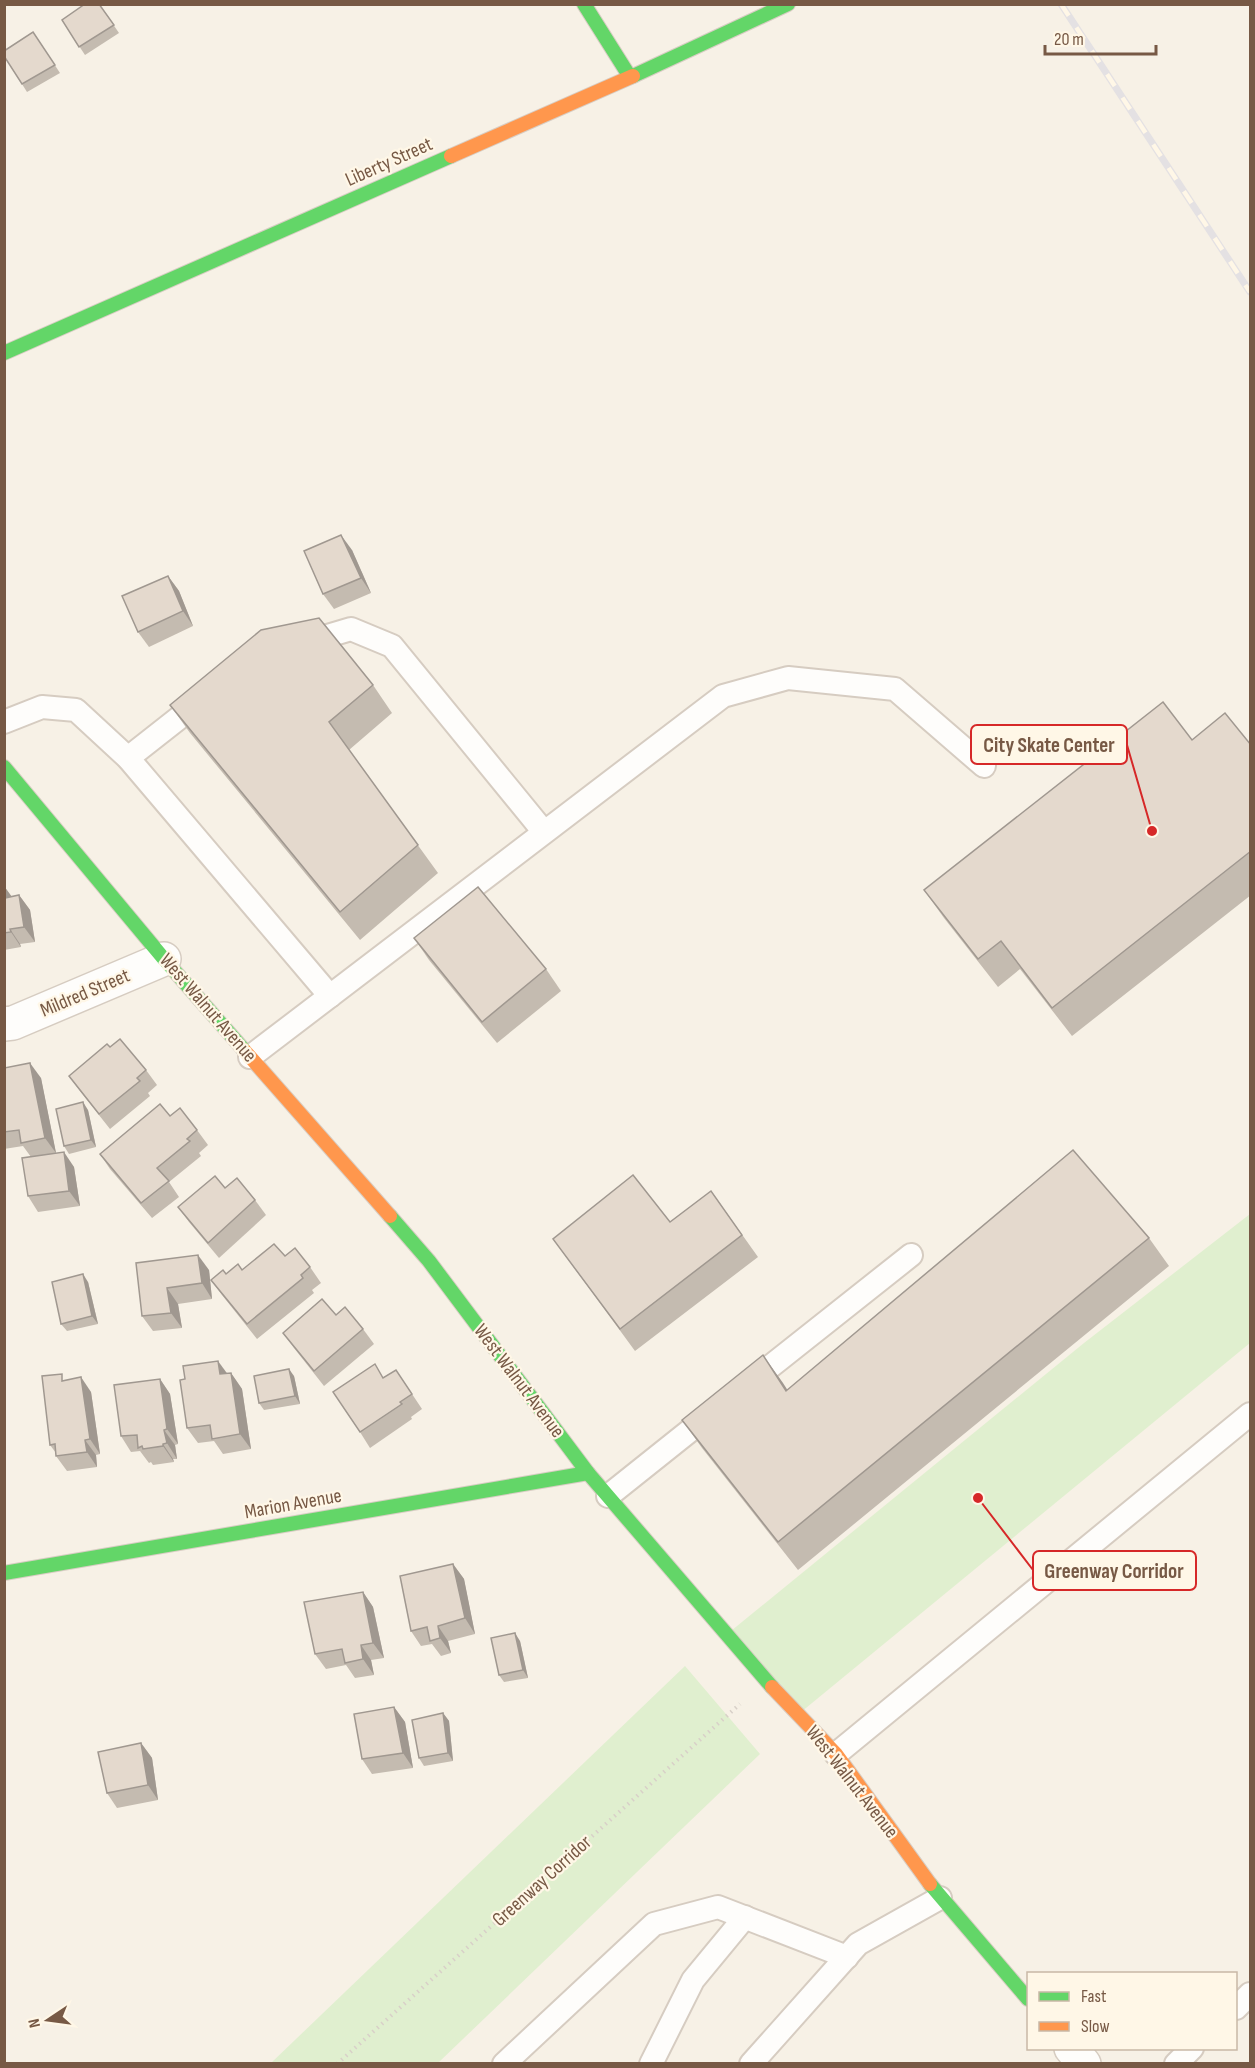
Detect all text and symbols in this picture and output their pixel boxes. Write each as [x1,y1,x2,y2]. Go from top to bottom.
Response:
scale bar [1045,18,1156,56]
text: 20 m [1054,29,1084,50]
street label: Liberty Street [342,132,436,192]
callout: City Skate Center [971,725,1127,764]
text: City Skate Center [983,733,1115,758]
street label: West Walnut Avenue [154,949,262,1067]
street label: Mildred Street [37,963,133,1023]
street label: West Walnut Avenue [468,1319,570,1443]
street label: Marion Avenue [243,1484,343,1524]
callout: Greenway Corridor [1033,1551,1196,1590]
text: Greenway Corridor [1044,1559,1184,1584]
street label: West Walnut Avenue [801,1721,903,1843]
street label: Greenway Corridor [488,1830,597,1932]
legend [1027,1972,1237,2050]
text: Fast [1081,1986,1107,2007]
north arrow [18,1990,78,2050]
text: Slow [1081,2016,1110,2037]
text: N [25,2017,45,2029]

